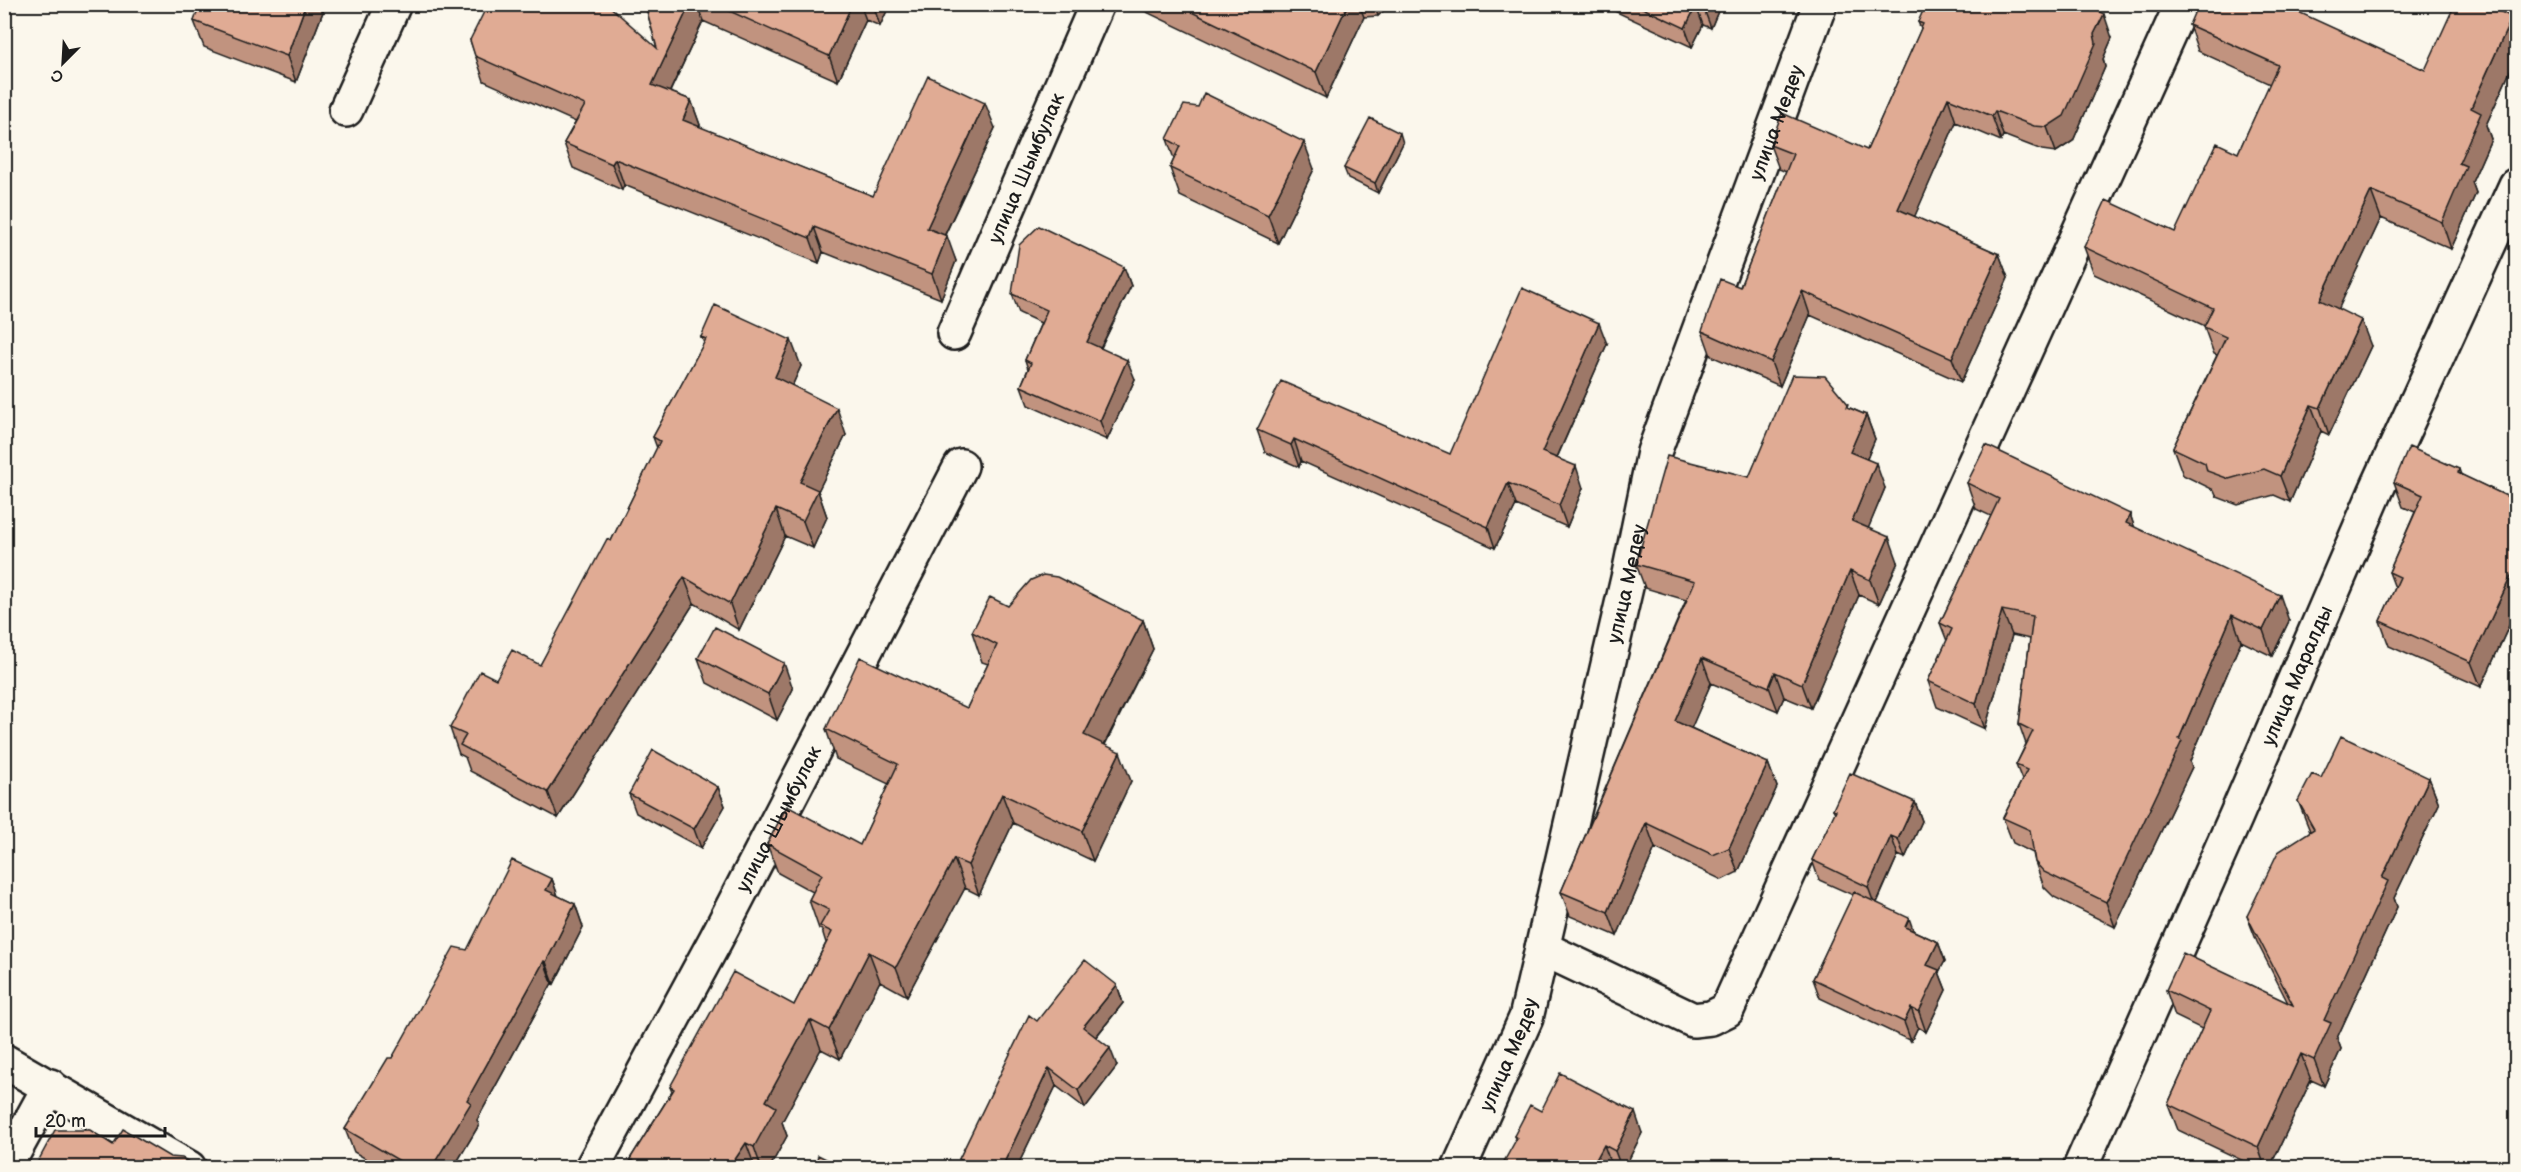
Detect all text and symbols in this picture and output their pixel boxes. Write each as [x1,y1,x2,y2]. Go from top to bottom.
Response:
north arrow [33,33,93,93]
street label: улица Медеу [1745,62,1809,184]
text: С [49,64,66,86]
street label: улица Шымбулак [983,89,1070,247]
street label: улица Медеу [1602,522,1652,646]
street label: улица Маралды [2257,602,2338,750]
street label: улица Шымбулак [731,741,827,896]
street label: улица Медеу [1475,996,1543,1115]
scale bar [36,1100,165,1138]
text: 20 m [45,1111,86,1132]

